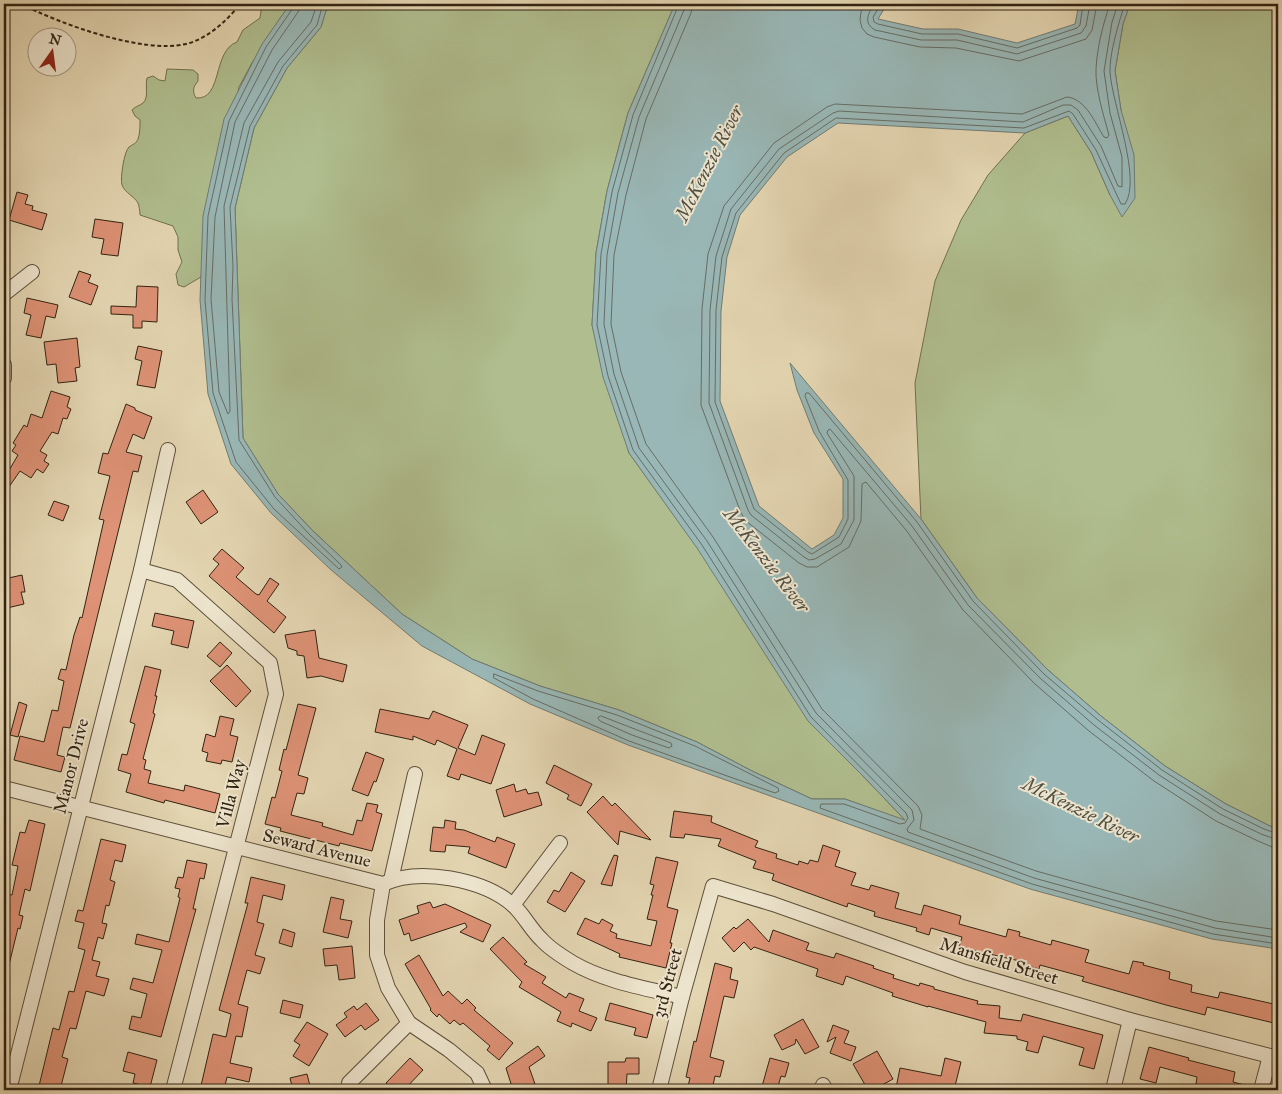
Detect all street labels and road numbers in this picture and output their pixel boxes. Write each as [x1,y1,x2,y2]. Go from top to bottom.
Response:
street label: Manor Drive [49,716,93,816]
street label: Villa Way [211,756,251,832]
street label: Seward Avenue [261,824,373,872]
street label: Mansfield Street [937,933,1062,990]
street label: 3rd Street [647,945,687,1020]

